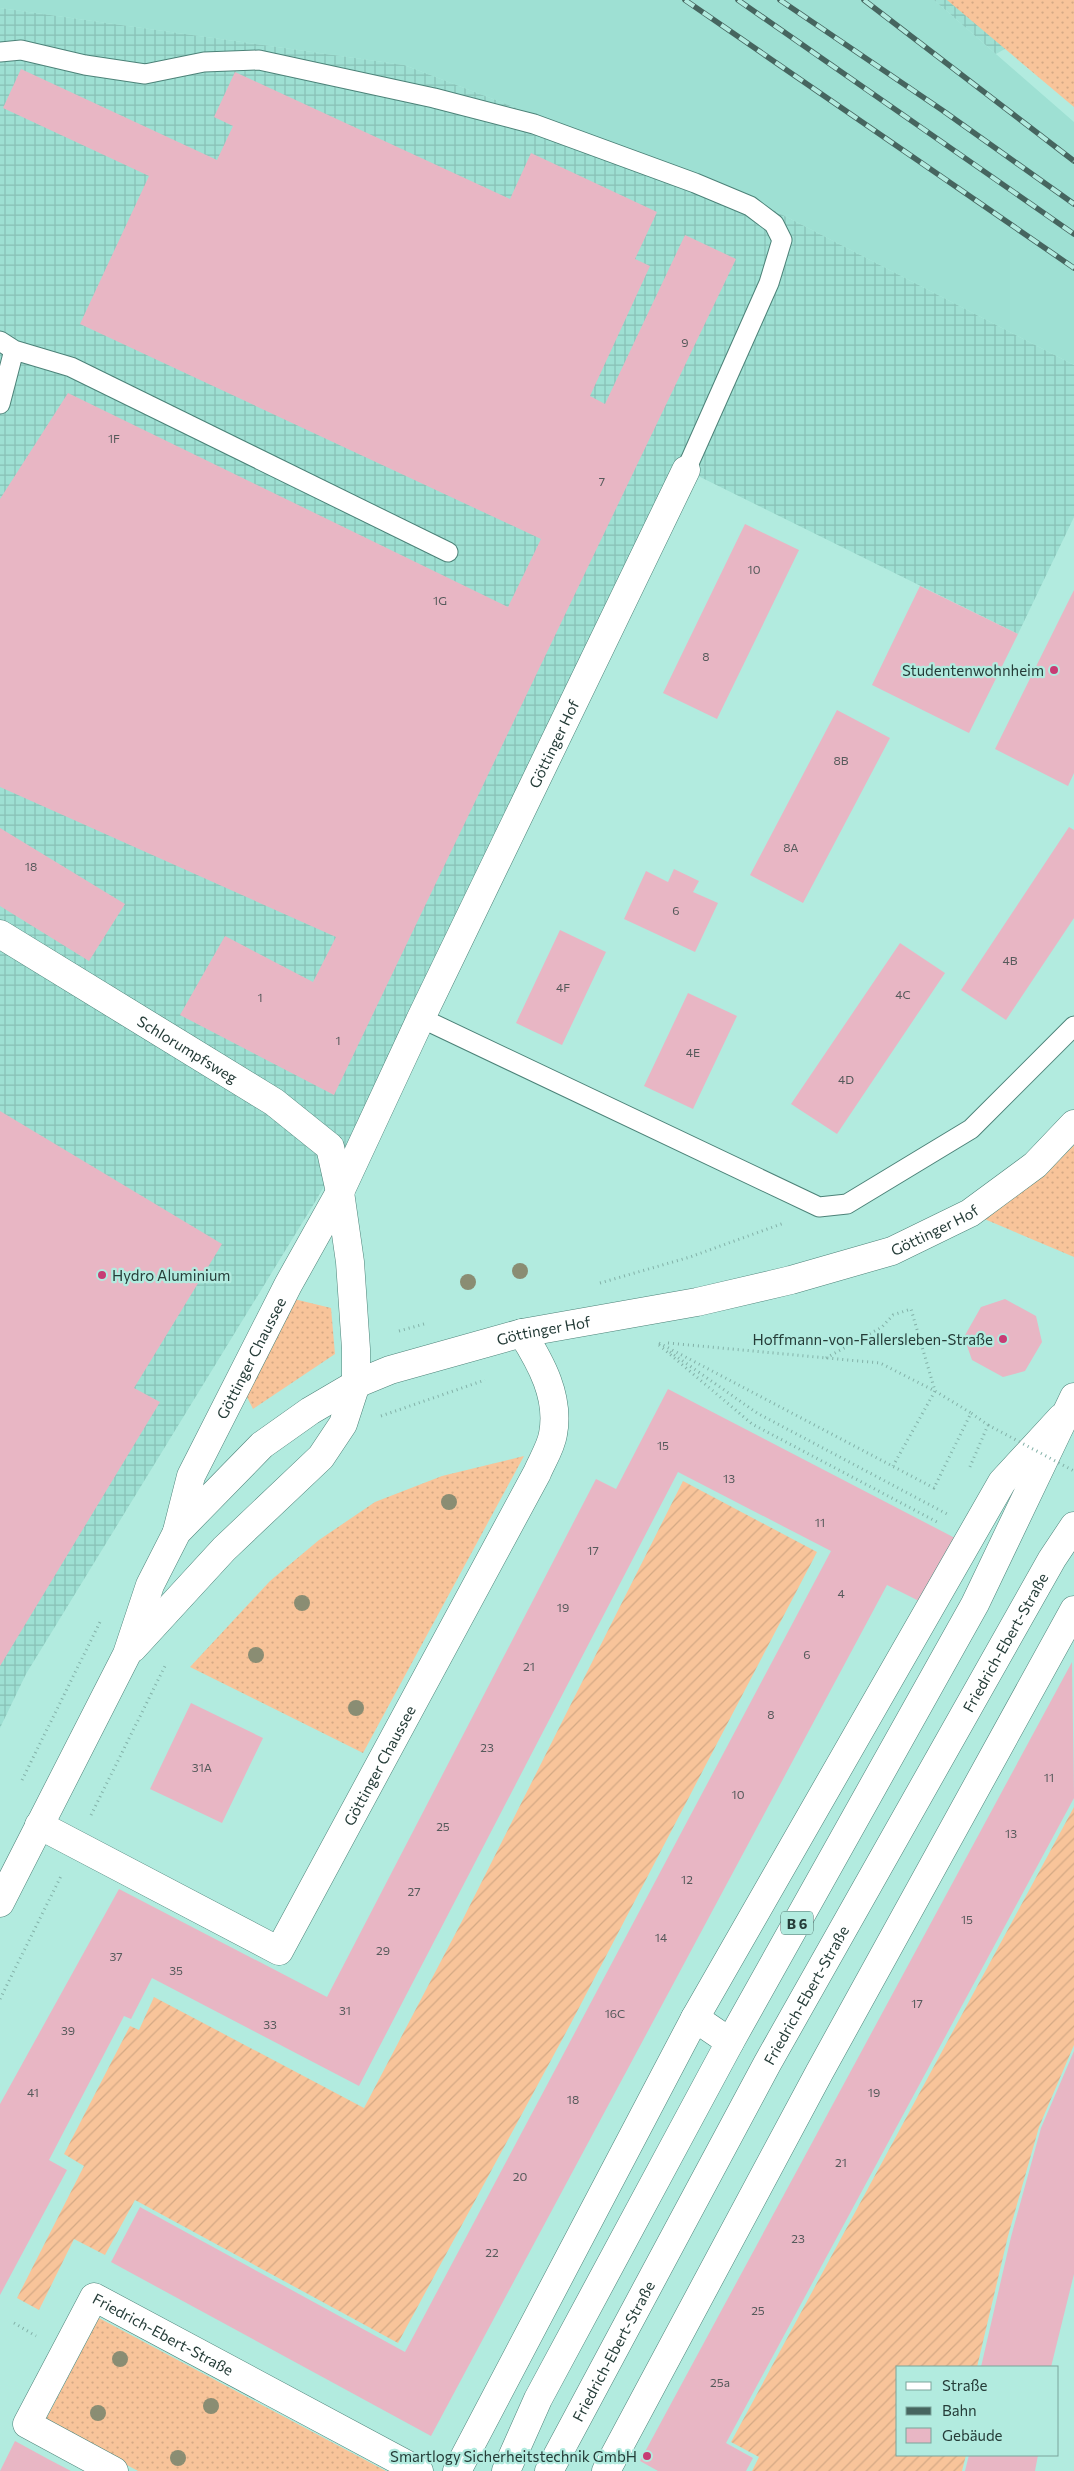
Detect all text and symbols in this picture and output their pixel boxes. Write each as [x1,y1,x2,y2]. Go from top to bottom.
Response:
house number: 9 [681,335,689,349]
house number: 1F [108,431,120,445]
house number: 7 [599,474,605,488]
house number: 10 [748,562,761,576]
house number: 1G [433,593,447,607]
house number: 8 [702,649,710,663]
place label: Studentenwohnheim [902,661,1044,679]
marker: Studentenwohnheim [1048,664,1060,676]
street label: Göttinger Hof [525,697,582,791]
house number: 8B [833,753,849,767]
house number: 8A [783,840,799,854]
house number: 18 [25,859,37,873]
house number: 6 [672,903,680,917]
house number: 4B [1003,953,1018,967]
house number: 4F [556,980,570,994]
house number: 4C [895,987,911,1001]
house number: 1 [257,990,263,1004]
street label: Schlorumpfsweg [134,1012,241,1086]
house number: 1 [335,1033,341,1047]
house number: 4E [686,1045,700,1059]
house number: 4D [838,1072,854,1086]
street label: Göttinger Hof [888,1201,982,1259]
place label: Hydro Aluminium [112,1266,230,1284]
marker: Hydro Aluminium [96,1269,108,1281]
street label: Göttinger Chaussee [213,1294,289,1422]
street label: Göttinger Hof [494,1312,592,1349]
place label: Hoffmann-von-Fallersleben-Straße [752,1330,993,1348]
marker: Hoffmann-von-Fallersleben-Straße [997,1333,1009,1345]
house number: 15 [657,1438,669,1452]
house number: 13 [723,1471,735,1485]
house number: 11 [815,1515,825,1529]
house number: 17 [587,1543,599,1557]
street label: Friedrich-Ebert-Straße [959,1569,1051,1715]
house number: 4 [837,1586,845,1600]
house number: 19 [557,1600,569,1614]
house number: 6 [803,1647,811,1661]
house number: 21 [523,1659,535,1673]
street label: Göttinger Chaussee [339,1702,419,1829]
house number: 8 [767,1707,775,1721]
house number: 23 [480,1740,494,1754]
house number: 31A [192,1760,212,1774]
house number: 11 [1044,1770,1054,1784]
house number: 10 [732,1787,745,1801]
house number: 25 [436,1819,450,1833]
house number: 13 [1005,1826,1017,1840]
house number: 12 [681,1872,693,1886]
house number: 27 [408,1884,420,1898]
road number: B 6 [781,1912,813,1935]
house number: 15 [961,1912,973,1926]
street label: Friedrich-Ebert-Straße [760,1922,852,2068]
house number: 14 [655,1930,667,1944]
house number: 29 [376,1943,390,1957]
house number: 37 [109,1949,123,1963]
house number: 35 [169,1963,183,1977]
house number: 17 [911,1996,923,2010]
house number: 31 [339,2003,351,2017]
house number: 16C [605,2006,625,2020]
house number: 33 [263,2017,277,2031]
house number: 39 [61,2023,75,2037]
house number: 41 [27,2085,39,2099]
house number: 19 [868,2085,880,2099]
house number: 18 [567,2092,579,2106]
house number: 21 [835,2155,847,2169]
house number: 20 [513,2169,527,2183]
house number: 23 [791,2231,805,2245]
house number: 22 [485,2245,499,2259]
street label: Friedrich-Ebert-Straße [568,2278,658,2424]
street label: Friedrich-Ebert-Straße [90,2289,237,2379]
house number: 25 [751,2303,765,2317]
legend [896,2366,1059,2456]
house number: 25a [710,2375,730,2389]
text: Straße [942,2376,988,2394]
text: Bahn [942,2401,977,2419]
text: Gebäude [942,2426,1003,2444]
place label: Smartlogy Sicherheitstechnik GmbH [390,2447,637,2465]
marker: Smartlogy Sicherheitstechnik GmbH [641,2450,653,2462]

